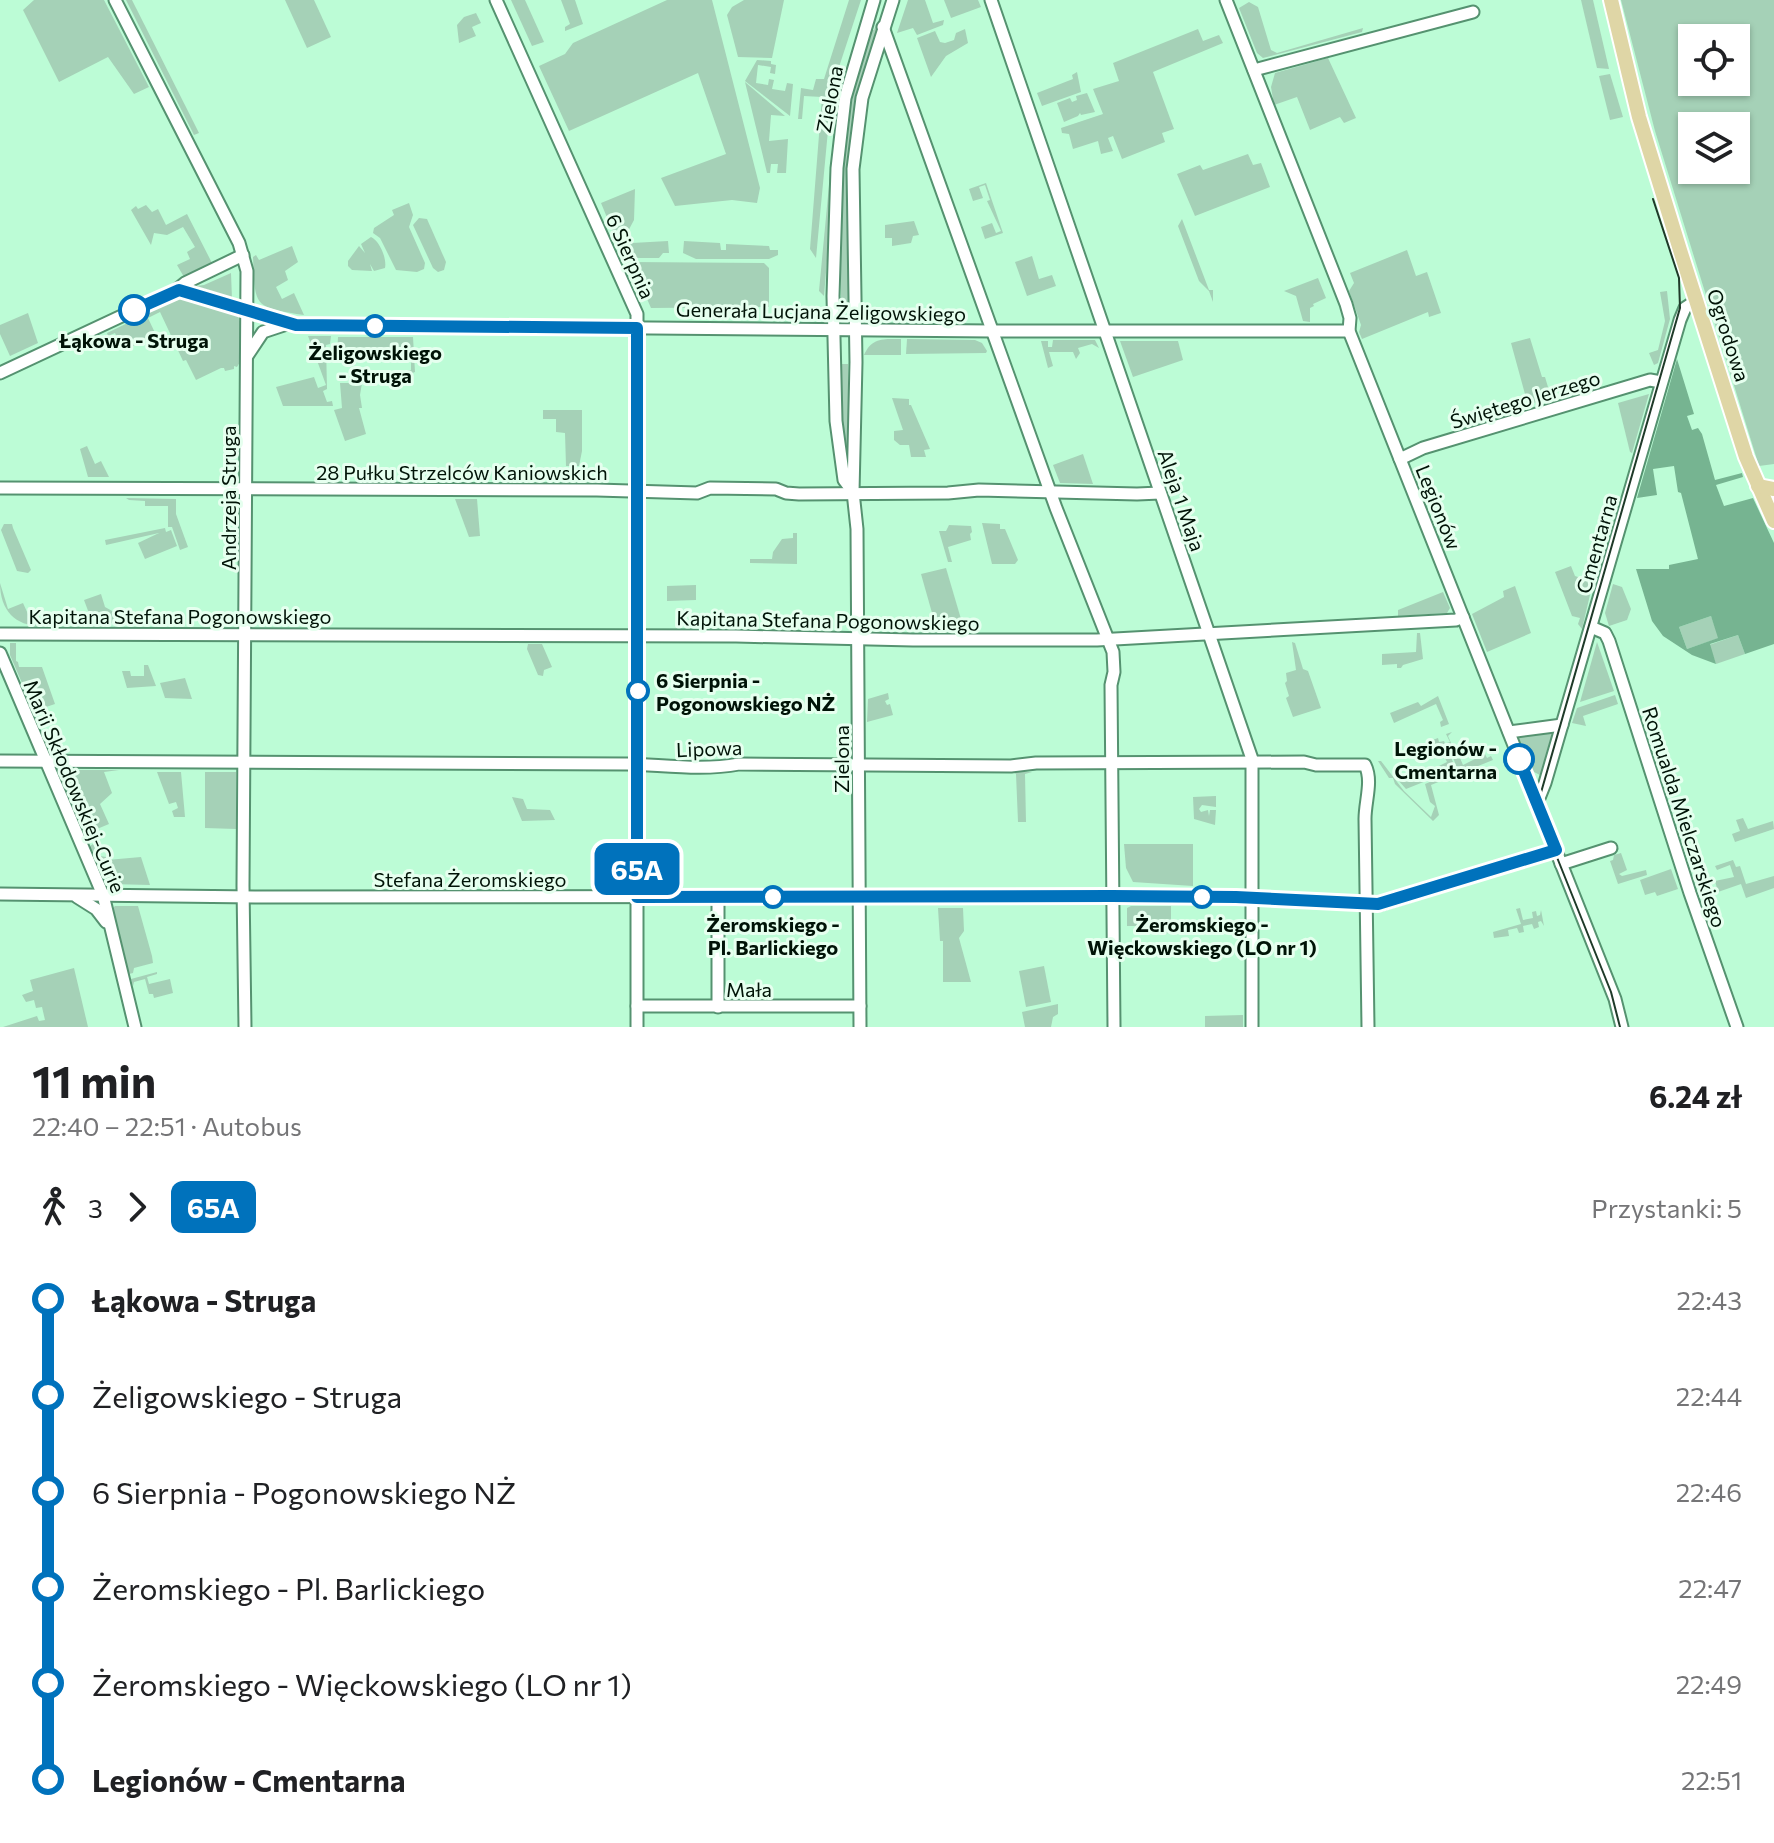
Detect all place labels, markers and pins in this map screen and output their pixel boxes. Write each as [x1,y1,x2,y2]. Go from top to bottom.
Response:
marker: Łąkowa - Struga [119,295,149,325]
marker: Żeligowskiego - Struga [364,315,386,337]
place label: Łąkowa - Struga [58,328,209,352]
place label: Żeligowskiego - Struga [308,340,442,387]
place label: 6 Sierpnia - Pogonowskiego NŻ [656,668,835,715]
marker: 6 Sierpnia - Pogonowskiego NŻ [627,680,649,702]
place label: Legionów - Cmentarna [1394,736,1497,783]
marker: Legionów - Cmentarna [1504,744,1534,774]
marker: Żeromskiego - Pl. Barlickiego [762,886,784,908]
marker: Żeromskiego - Więckowskiego (LO nr 1) [1191,886,1213,908]
place label: Żeromskiego - Pl. Barlickiego [706,912,840,959]
place label: Żeromskiego - Więckowskiego (LO nr 1) [1087,912,1317,959]

